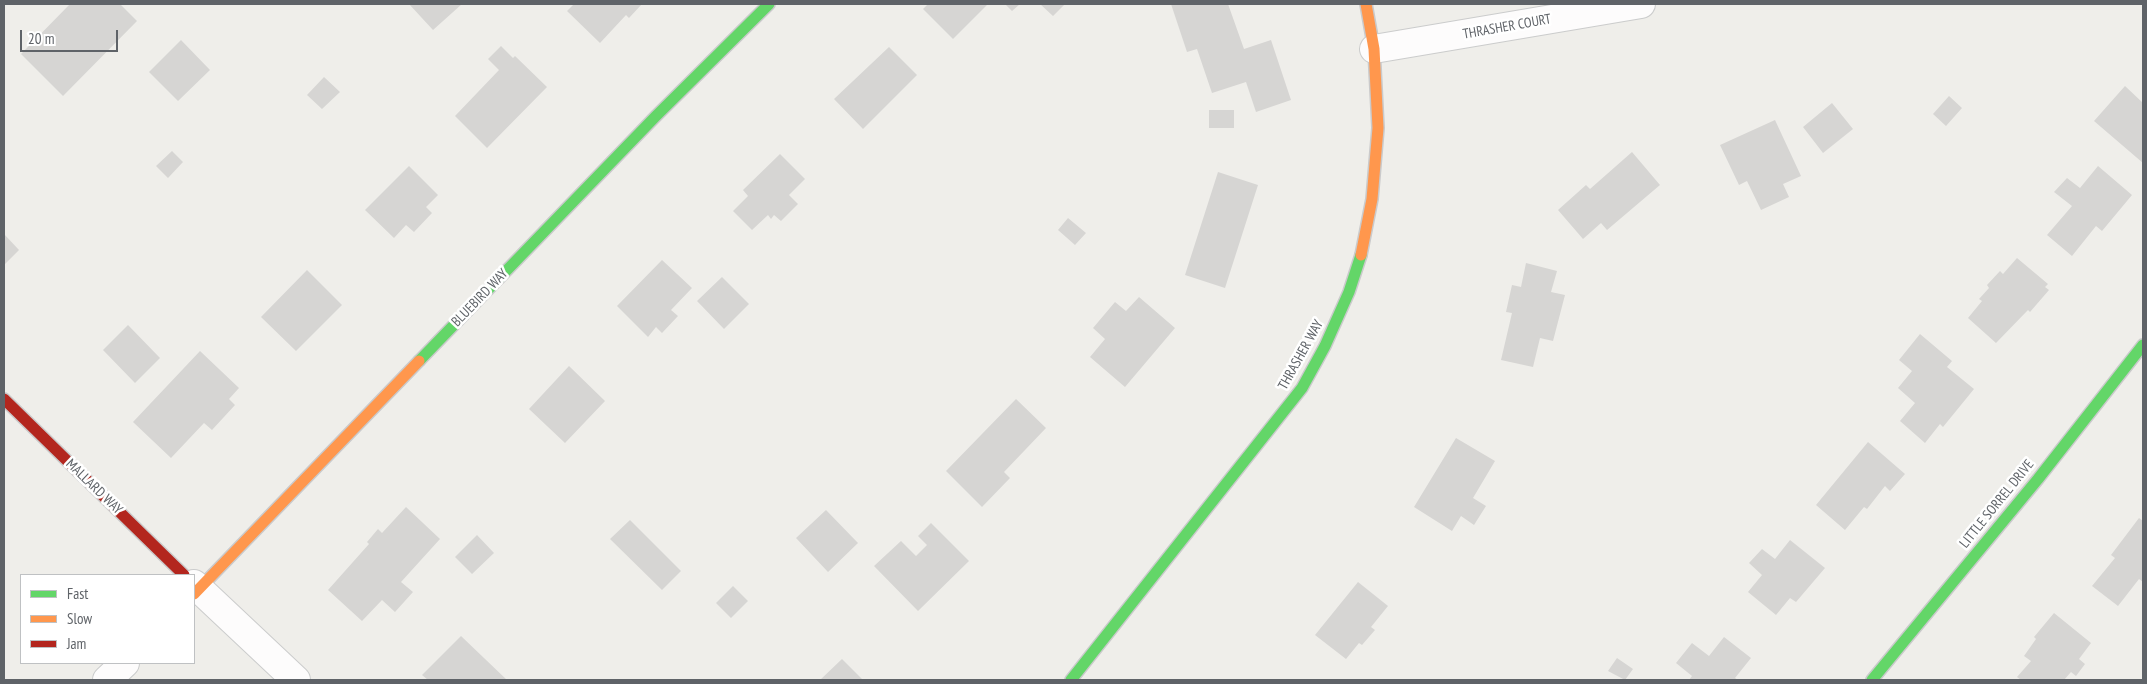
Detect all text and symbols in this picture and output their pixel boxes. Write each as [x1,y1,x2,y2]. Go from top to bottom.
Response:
street label: THRASHER COURT [1462,11,1552,43]
scale bar [22,20,120,52]
text: 20 m [28,29,54,48]
street label: BLUEBIRD WAY [448,266,512,330]
street label: THRASHER WAY [1275,317,1327,393]
street label: MALLARD WAY [62,456,126,518]
street label: LITTLE SORREL DRIVE [1956,457,2038,551]
legend [20,574,195,664]
text: Fast [67,584,88,603]
text: Slow [67,609,92,628]
text: Jam [67,634,86,653]

